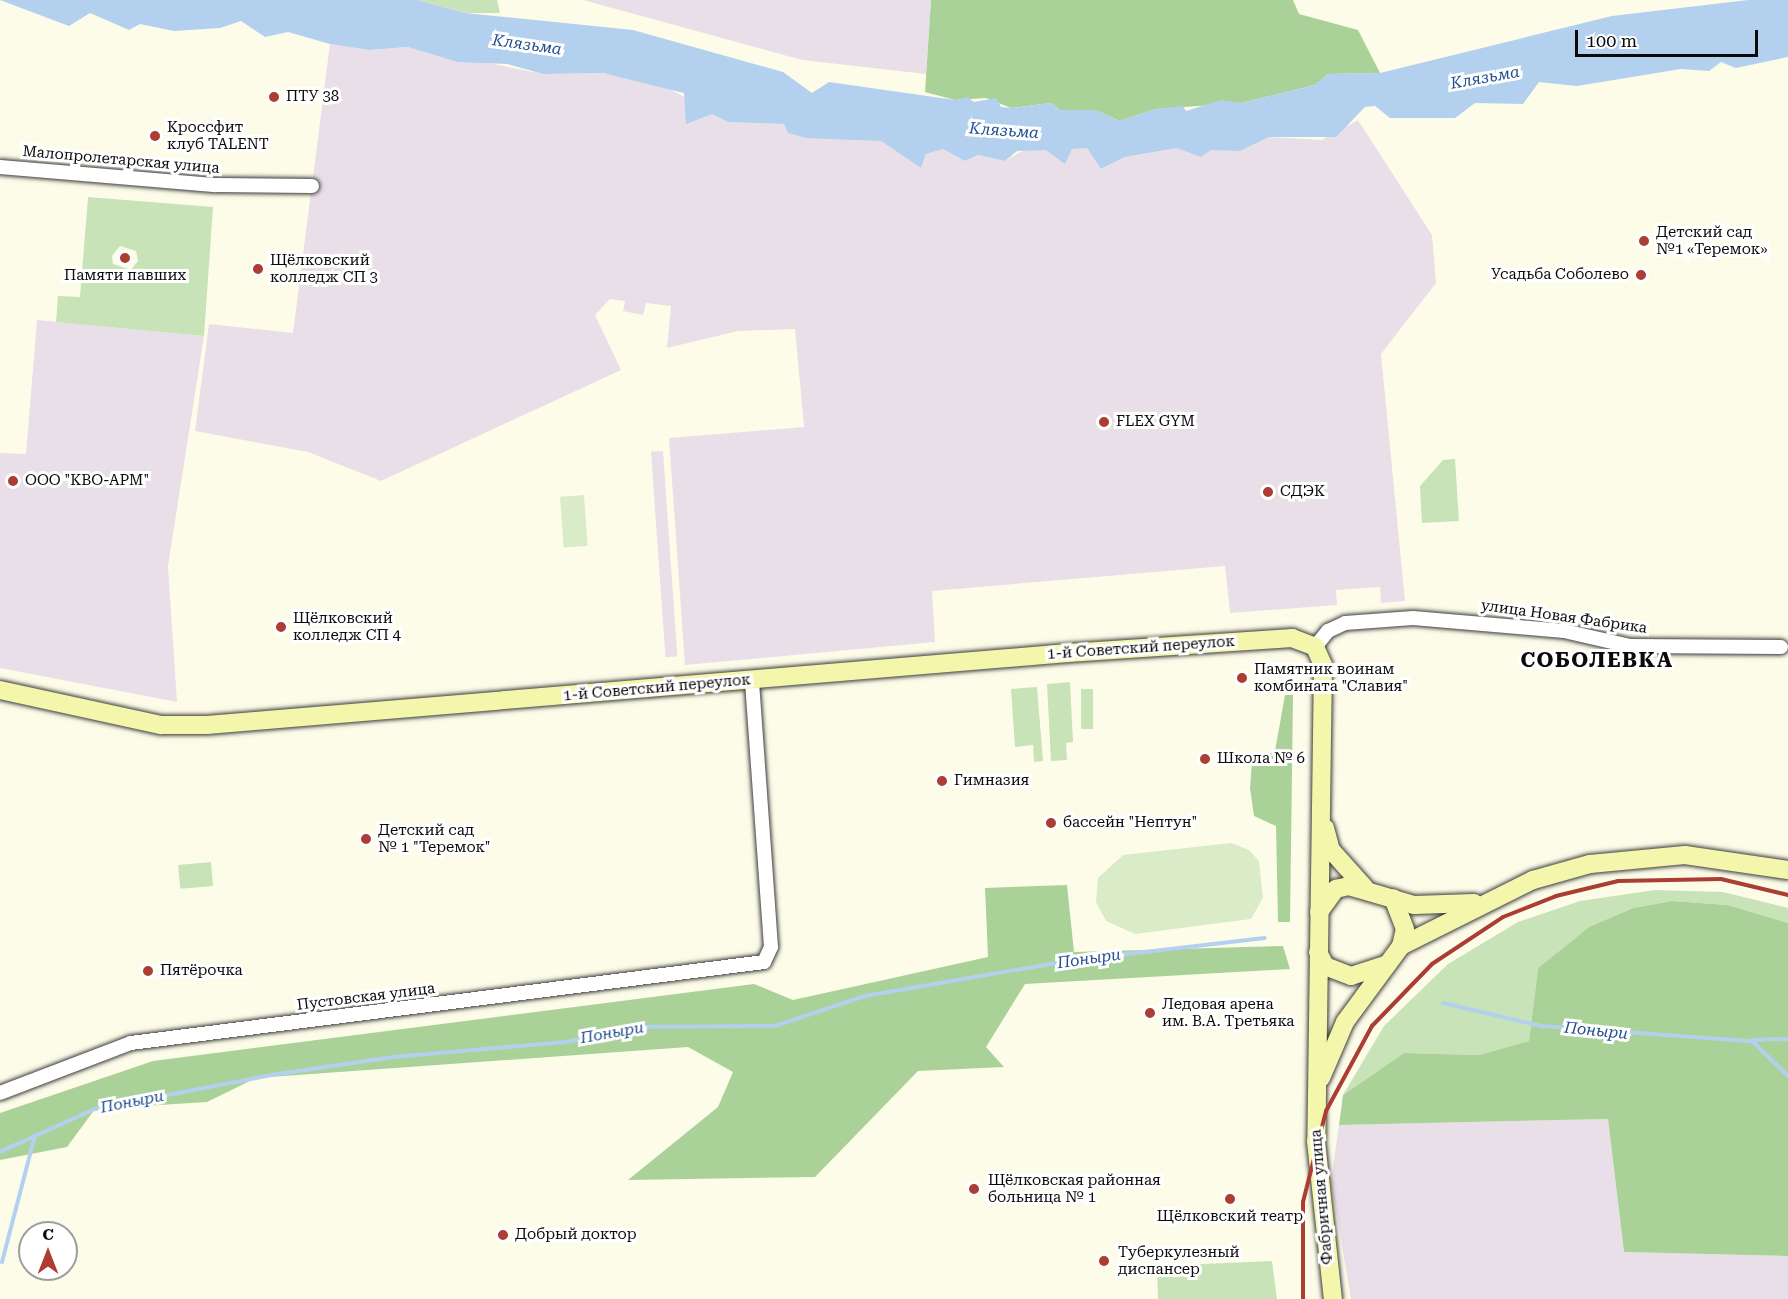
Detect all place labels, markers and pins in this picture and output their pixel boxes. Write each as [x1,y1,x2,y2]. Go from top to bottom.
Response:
place label: ПТУ 38 [286,88,339,106]
marker: ПТУ 38 [267,90,281,104]
place label: Кроссфит клуб TALENT [167,118,269,153]
marker: Кроссфит клуб TALENT [148,129,162,143]
place label: Детский сад №1 «Теремок» [1656,223,1768,258]
marker: Детский сад №1 «Теремок» [1637,234,1651,248]
marker: Памяти павших [118,251,132,265]
place label: Щёлковский колледж СП 3 [270,251,378,286]
marker: Щёлковский колледж СП 3 [251,262,265,276]
place label: Усадьба Соболево [1491,266,1629,284]
place label: Памяти павших [64,267,186,285]
marker: Усадьба Соболево [1634,268,1648,282]
place label: FLEX GYM [1116,413,1195,431]
marker: FLEX GYM [1097,415,1111,429]
place label: ООО "КВО-АРМ" [25,472,149,490]
marker: ООО "КВО-АРМ" [6,474,20,488]
place label: СДЭК [1280,483,1325,501]
marker: СДЭК [1261,485,1275,499]
place label: Щёлковский колледж СП 4 [293,609,401,644]
marker: Щёлковский колледж СП 4 [274,620,288,634]
place label: Памятник воинам комбината "Славия" [1254,660,1408,695]
marker: Памятник воинам комбината "Славия" [1235,671,1249,685]
place label: Школа № 6 [1217,750,1305,768]
marker: Школа № 6 [1198,752,1212,766]
place label: Гимназия [954,772,1029,790]
marker: Гимназия [935,774,949,788]
place label: бассейн "Нептун" [1063,814,1197,832]
marker: бассейн "Нептун" [1044,816,1058,830]
place label: Детский сад № 1 "Теремок" [378,821,490,856]
marker: Детский сад № 1 "Теремок" [359,832,373,846]
place label: Пятёрочка [160,962,243,980]
marker: Пятёрочка [141,964,155,978]
place label: Ледовая арена им. В.А. Третьяка [1162,995,1294,1030]
marker: Ледовая арена им. В.А. Третьяка [1143,1006,1157,1020]
place label: Щёлковская районная больница № 1 [988,1171,1161,1206]
marker: Щёлковская районная больница № 1 [965,1180,983,1198]
marker: Щёлковский театр [1223,1192,1237,1206]
place label: Щёлковский театр [1157,1208,1303,1226]
place label: Добрый доктор [515,1226,637,1244]
marker: Добрый доктор [496,1228,510,1242]
place label: Туберкулезный диспансер [1118,1243,1240,1278]
marker: Туберкулезный диспансер [1095,1252,1113,1270]

